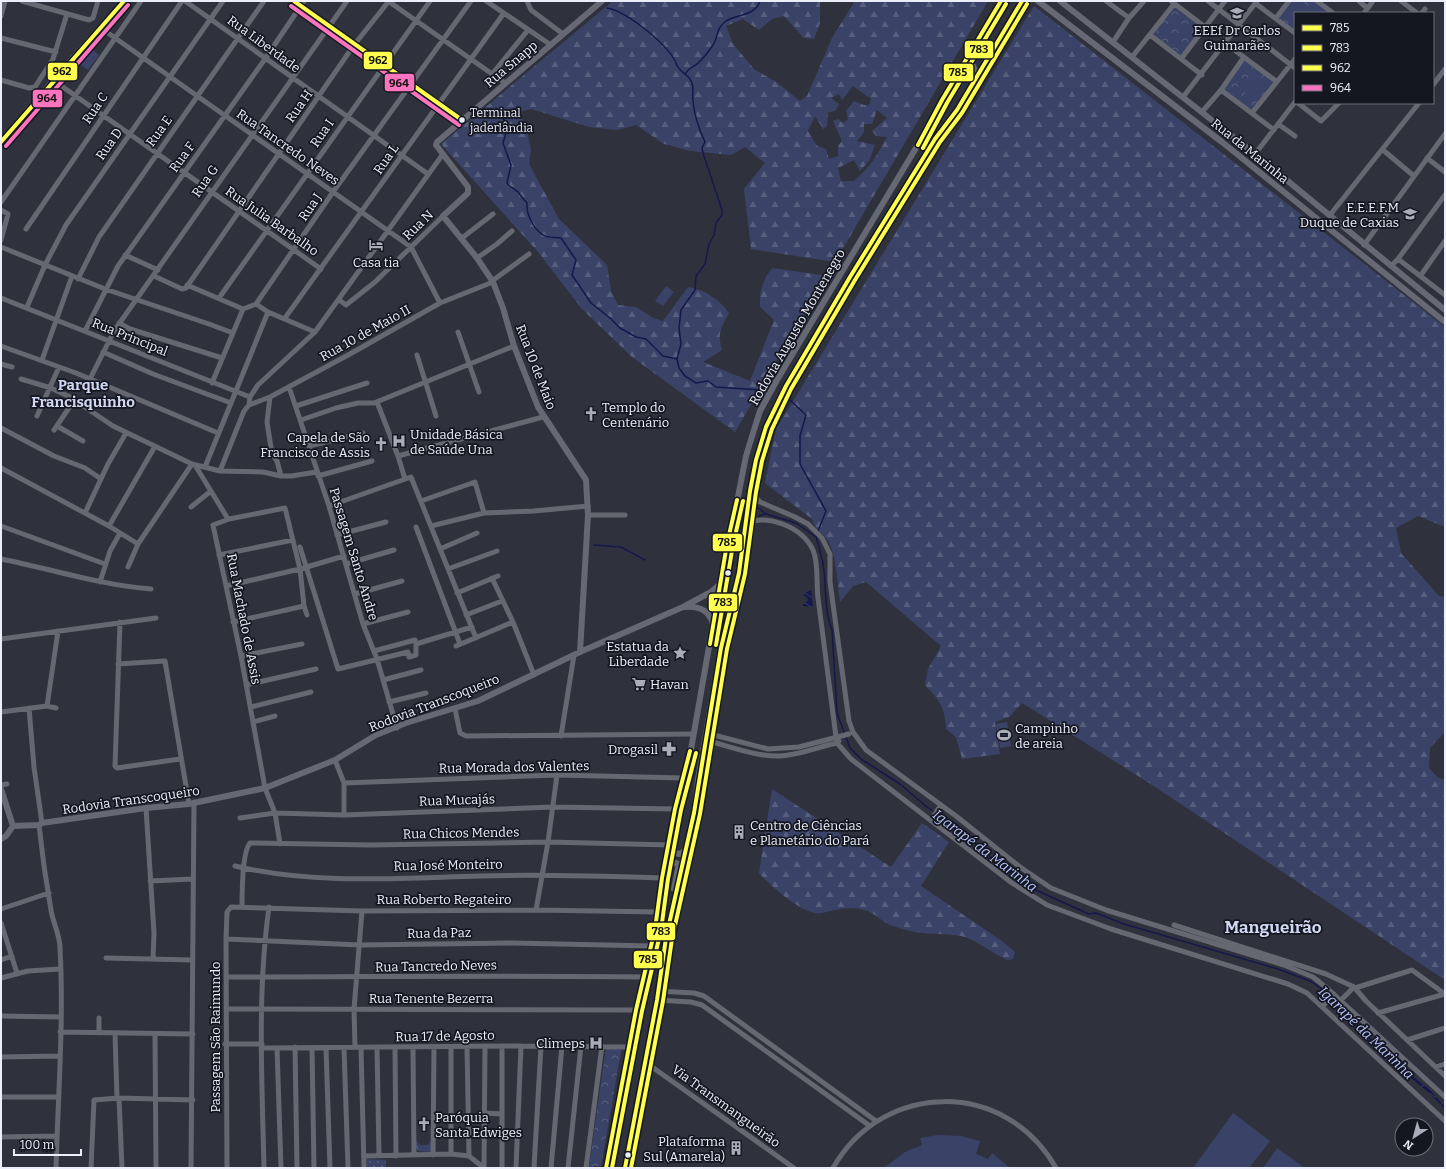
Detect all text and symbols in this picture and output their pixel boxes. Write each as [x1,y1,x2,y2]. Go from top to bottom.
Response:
school or university icon: EEEf Dr Carlos Guimarães [1229,5,1245,21]
legend [1294,12,1434,104]
street label: Rua Liberdade [225,13,303,75]
text: 785 [1330,21,1349,35]
place label: EEEf Dr Carlos Guimarães [1194,23,1280,53]
street label: Rua Snapp [482,37,541,90]
line badge: 783 [964,40,994,59]
text: 783 [1330,41,1350,55]
text: 783 [970,43,988,56]
line badge: 962 [363,51,393,70]
text: 962 [368,54,388,67]
text: 962 [1330,61,1350,75]
line badge: 962 [47,62,78,81]
line badge: 785 [943,63,974,82]
text: 962 [52,65,72,78]
text: 785 [949,66,967,79]
line badge: 964 [384,73,415,92]
text: 964 [389,77,409,90]
text: 964 [1330,81,1351,95]
street label: Rua H [282,87,316,125]
line badge: 964 [32,89,63,108]
street label: Rua C [79,89,111,127]
text: 964 [37,92,57,105]
street label: Rua Tancredo Neves [234,106,342,188]
place label: Terminal jaderlândia [469,106,534,135]
street label: Rua E [143,113,175,149]
marker: Terminal jaderlândia [457,115,467,125]
street label: Rua da Marinha [1208,115,1292,187]
street label: Rua I [307,116,337,150]
street label: Rua D [93,125,125,163]
street label: Rua F [166,139,198,175]
street label: Rua L [370,141,402,177]
street label: Rua G [189,162,222,200]
street label: Rua Julia Barbalho [223,183,321,259]
street label: Rua J [295,190,325,224]
place label: E.E.E.F.M Duque de Caxias [1300,200,1399,230]
school or university icon: E.E.E.F.M Duque de Caxias [1402,206,1418,222]
street label: Rua N [400,207,436,243]
hotel icon: Casa tia [368,237,384,253]
street label: Rodovia Augusto Montenegro [746,246,848,408]
place label: Casa tia [353,255,399,270]
street label: Rua 10 de Maio II [317,302,413,364]
street label: Rua Principal [90,315,170,359]
street label: Rua 10 de Maio [513,322,559,412]
district label: Parque Francisquinho [31,376,135,411]
place label: Templo do Centenário [602,400,669,430]
church icon: Templo do Centenário [583,406,599,422]
place label: Unidade Básica de Saúde Una [410,427,503,457]
place label: Capela de São Francisco de Assis [260,430,370,460]
hospital icon: Unidade Básica de Saúde Una [391,433,407,449]
church icon: Capela de São Francisco de Assis [373,436,389,452]
street label: Passagem Santo Andre [327,486,381,622]
line badge: 785 [712,533,743,552]
text: 785 [718,536,736,549]
street label: Rua Machado de Assis [224,552,264,686]
unlabelled marker [723,568,733,578]
line badge: 783 [708,593,738,612]
text: 783 [714,596,732,609]
place label: Estatua da Liberdade [606,639,669,669]
place icon: Estatua da Liberdade [672,645,688,661]
street label: Rodovia Transcoqueiro [367,671,501,735]
supermarket icon: Havan [631,676,647,692]
place label: Havan [650,677,690,692]
place label: Campinho de areia [1015,721,1078,751]
sports icon: Campinho de areia [996,727,1012,743]
pharmacy icon: Drogasil [661,741,677,757]
place label: Drogasil [608,742,658,757]
street label: Rua Morada dos Valentes [439,758,589,776]
street label: Rodovia Transcoqueiro [61,783,201,817]
street label: Rua Mucajás [419,791,495,809]
water label: Igarapé da Marinha [929,806,1041,896]
place label: Centro de Ciências e Planetário do Pará [750,818,869,848]
street label: Rua Chicos Mendes [403,824,519,842]
building icon: Centro de Ciências e Planetário do Pará [731,824,747,840]
street label: Rua José Monteiro [393,857,503,873]
street label: Rua Roberto Regateiro [377,892,511,907]
district label: Mangueirão [1224,917,1322,938]
line badge: 783 [646,922,676,941]
street label: Rua da Paz [407,925,471,941]
text: 783 [652,925,670,938]
line badge: 785 [633,950,663,969]
text: 785 [639,953,657,966]
street label: Rua Tancredo Neves [375,957,497,975]
street label: Passagem São Raimundo [208,961,223,1113]
water label: Igarapé da Marinha [1315,983,1417,1083]
street label: Rua Tenente Bezerra [369,991,493,1006]
street label: Rua 17 de Agosto [395,1028,495,1044]
hospital icon: Climeps [588,1035,604,1051]
place label: Climeps [536,1036,585,1051]
street label: Via Transmangueirão [669,1062,783,1150]
place label: Paróquia Santa Edwiges [435,1110,522,1140]
church icon: Paróquia Santa Edwiges [416,1116,432,1132]
north arrow [1394,1117,1434,1157]
scale bar [14,1131,81,1157]
place label: Plataforma Sul (Amarela) [643,1134,725,1164]
text: N [1401,1137,1416,1152]
text: 100 m [20,1138,55,1152]
building icon: Plataforma Sul (Amarela) [728,1140,744,1156]
unlabelled marker [623,1150,633,1160]

